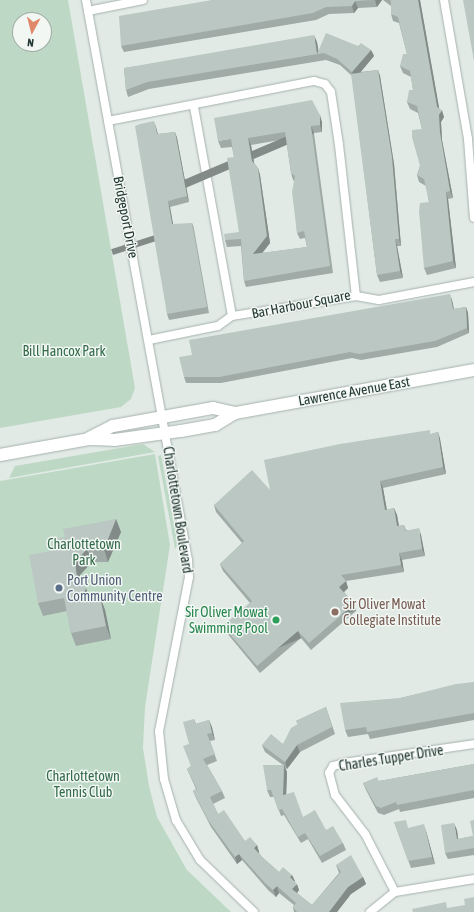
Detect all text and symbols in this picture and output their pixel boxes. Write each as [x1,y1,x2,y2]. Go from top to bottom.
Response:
north arrow [12,12,52,52]
text: N [27,37,35,49]
street label: Bridgeport Drive [110,175,142,259]
street label: Bar Harbour Square [250,286,352,322]
park label: Bill Hancox Park [22,343,106,359]
street label: Lawrence Avenue East [297,373,411,409]
street label: Charlottetown Boulevard [160,445,196,575]
park label: Charlottetown Park [47,536,121,568]
place label: Port Union Community Centre [67,572,162,604]
marker: Port Union Community Centre [54,583,64,593]
place label: Sir Oliver Mowat Collegiate Institute [343,596,441,628]
place label: Sir Oliver Mowat Swimming Pool [185,604,268,636]
marker: Sir Oliver Mowat Collegiate Institute [330,607,340,617]
marker: Sir Oliver Mowat Swimming Pool [271,615,281,625]
street label: Charles Tupper Drive [338,741,444,775]
park label: Charlottetown Tennis Club [46,768,120,800]

